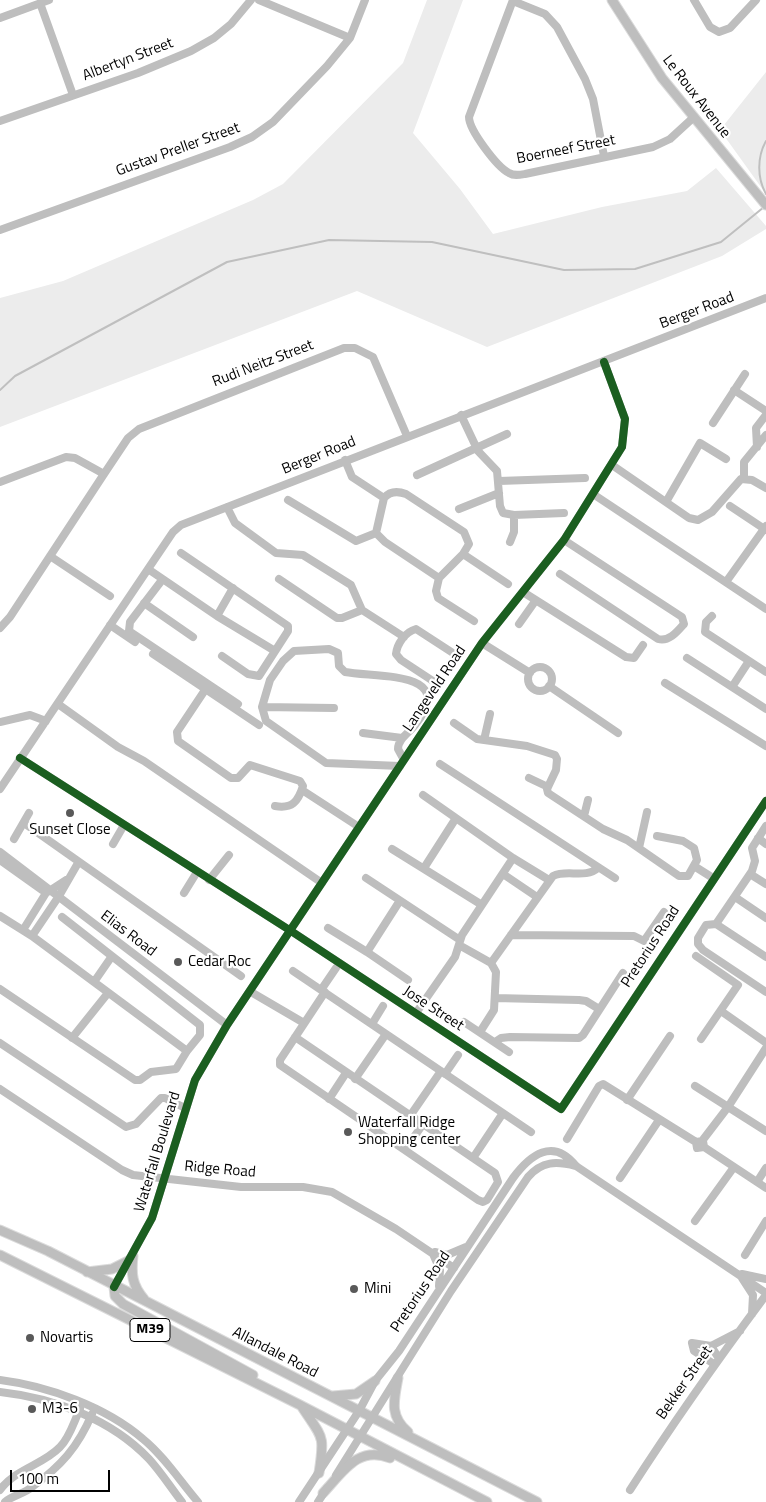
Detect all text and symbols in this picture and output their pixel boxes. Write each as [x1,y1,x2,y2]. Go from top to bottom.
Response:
street label: Albertyn Street [80,34,176,86]
street label: Le Roux Avenue [658,52,734,142]
street label: Gustav Preller Street [114,119,242,181]
street label: Boerneef Street [515,132,617,168]
street label: Berger Road [657,289,737,333]
street label: Rudi Neitz Street [210,336,316,392]
street label: Berger Road [279,433,359,479]
street label: Langeveld Road [400,643,470,735]
marker: Sunset Close [64,807,76,819]
place label: Sunset Close [29,821,111,839]
street label: Pretorius Road [618,903,684,991]
street label: Elias Road [97,907,159,961]
place label: Cedar Roc [188,953,251,971]
marker: Cedar Roc [172,956,184,968]
street label: Jose Street [399,983,467,1035]
street label: Waterfall Boulevard [131,1090,185,1214]
place label: Waterfall Ridge Shopping center [358,1114,460,1149]
marker: Waterfall Ridge Shopping center [342,1126,354,1138]
street label: Ridge Road [184,1158,256,1182]
street label: Pretorius Road [387,1248,455,1336]
place label: Mini [364,1280,391,1298]
marker: Mini [348,1283,360,1295]
road number: M39 [130,1318,170,1342]
street label: Allandale Road [229,1324,321,1382]
place label: Novartis [40,1329,93,1347]
marker: Novartis [24,1332,36,1344]
street label: Bekker Street [653,1343,717,1423]
place label: M3-6 [42,1400,78,1418]
marker: M3-6 [26,1403,38,1415]
scale bar [12,1460,112,1492]
text: 100 m [18,1467,59,1490]

